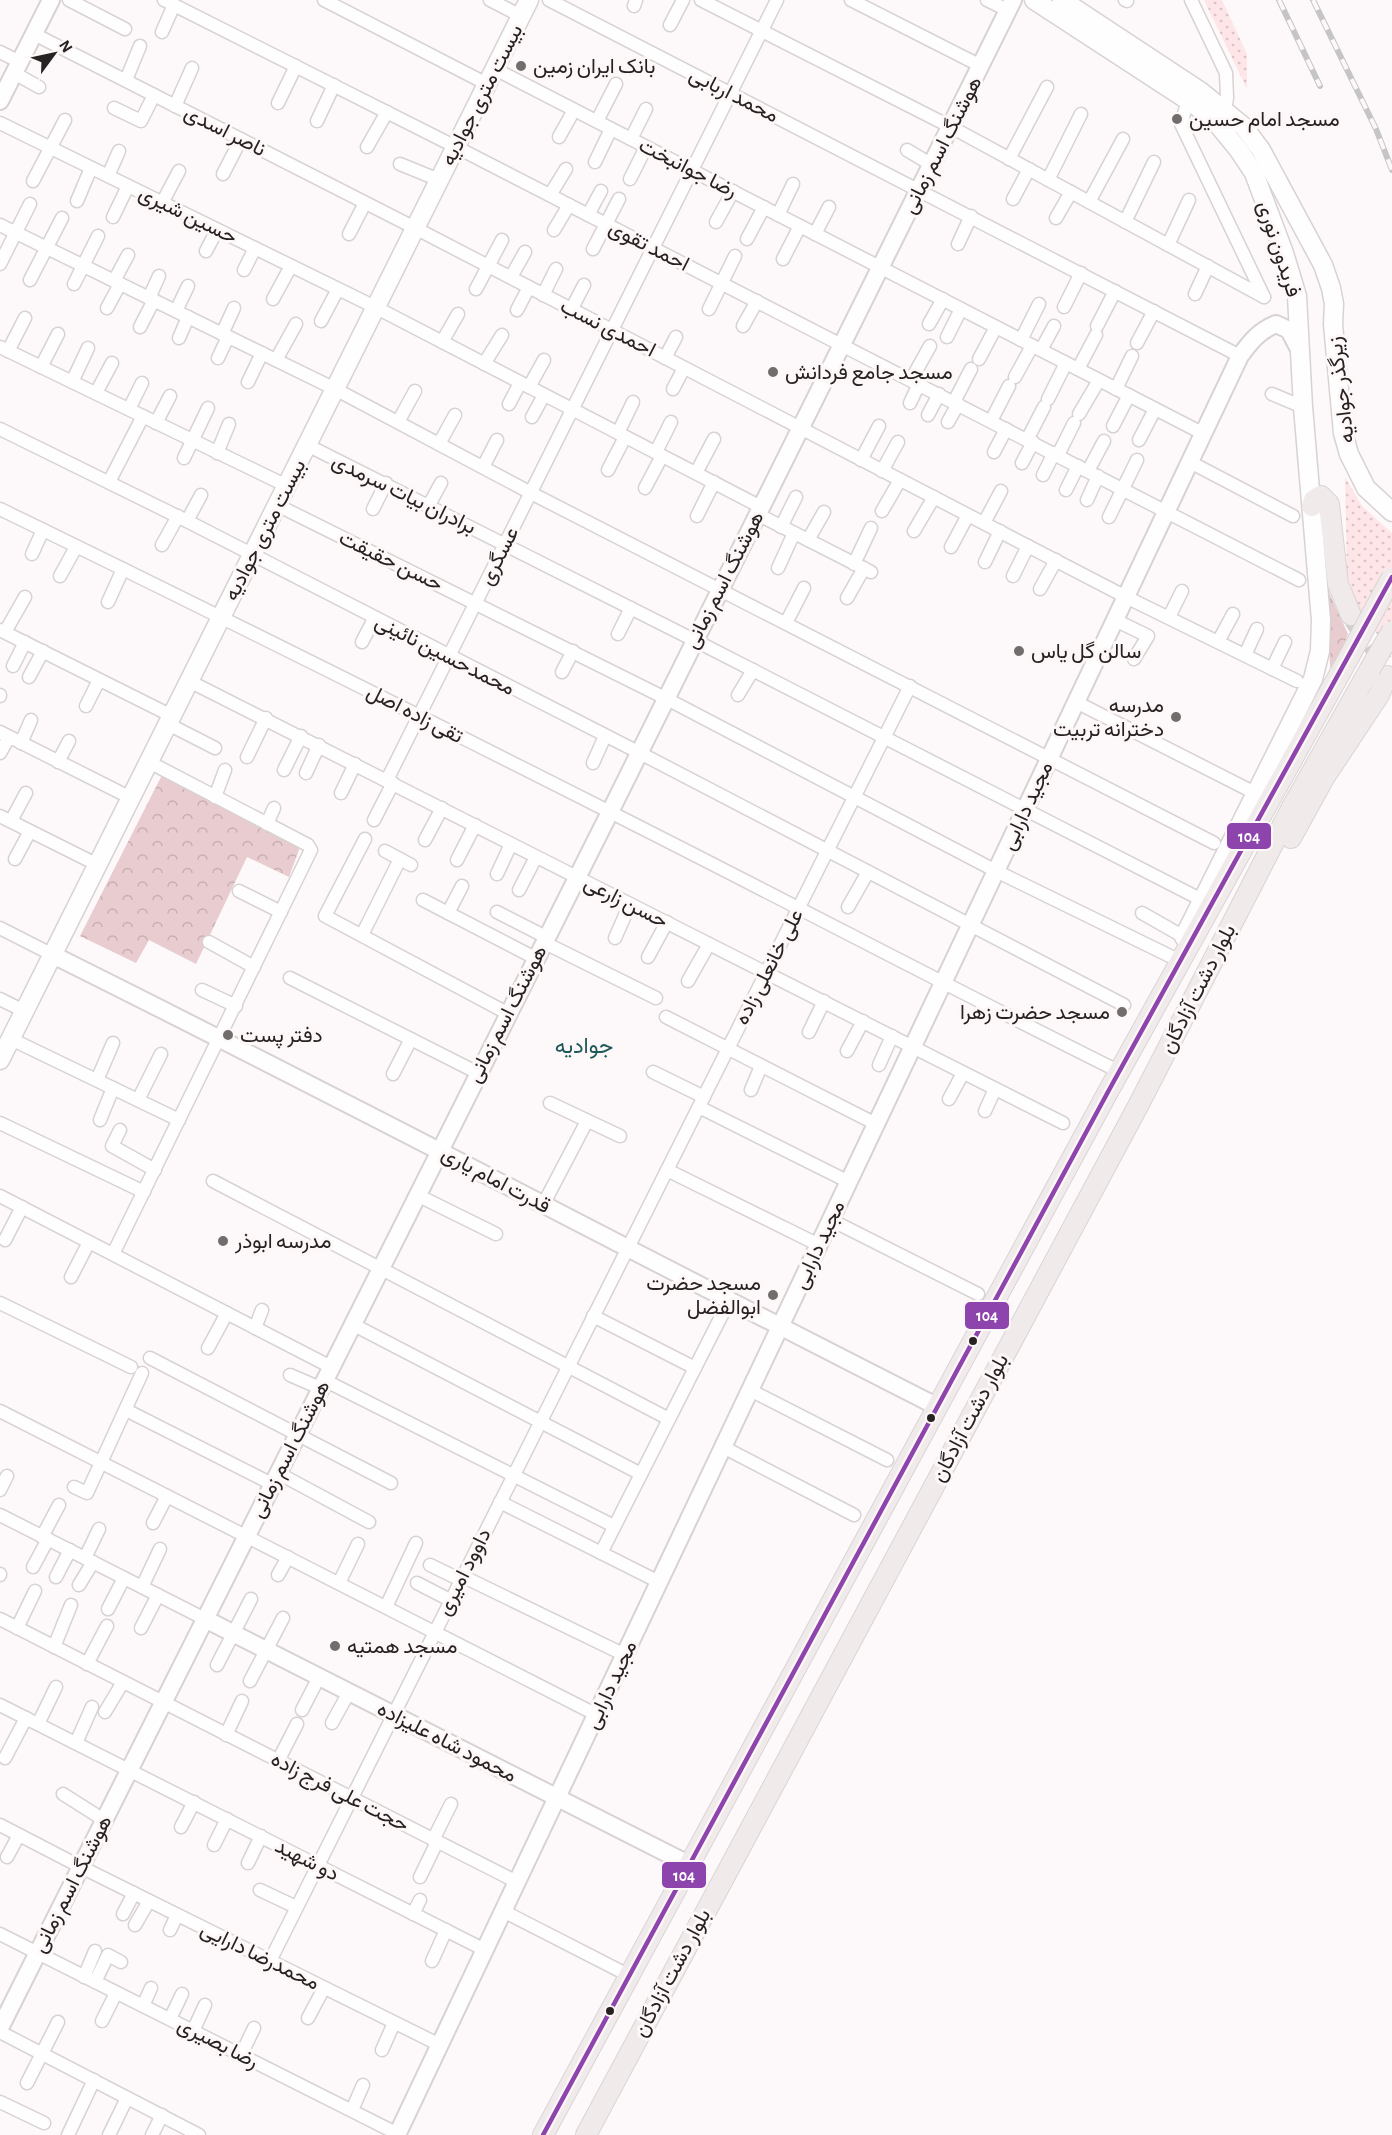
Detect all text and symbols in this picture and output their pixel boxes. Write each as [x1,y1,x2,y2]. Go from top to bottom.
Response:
street label: بیست متری جوادیه [437,21,528,170]
north arrow [24,24,84,84]
text: N [56,37,75,55]
place label: بانک ایران زمین [533,56,656,79]
marker: بانک ایران زمین [514,59,528,73]
street label: محمد اربابی [685,64,782,128]
street label: هوشنگ اسم زمانی [898,73,988,218]
street label: ناصر اسدی [180,102,269,162]
place label: مسجد امام حسین [1189,109,1340,133]
marker: مسجد امام حسین [1170,112,1184,126]
street label: رضا جوانبخت [634,134,741,204]
street label: حسین شیری [135,182,240,250]
street label: فریدون نوری [1252,198,1304,300]
street label: احمد تقوی [604,217,693,277]
street label: احمدی نسب [557,295,659,362]
street label: زیرگذر جوادیه [1324,335,1360,445]
place label: مسجد جامع فردانش [785,362,953,386]
marker: مسجد جامع فردانش [766,365,780,379]
street label: برادران بیات سرمدی [328,450,479,540]
street label: بیست متری جوادیه [220,456,311,605]
street label: هوشنگ اسم زمانی [680,508,770,653]
street label: عسگری [475,523,524,589]
street label: حسن حقیقت [335,527,446,596]
street label: محمدحسین نائینی [371,611,518,700]
place label: سالن گل یاس [1031,641,1141,663]
marker: سالن گل یاس [1012,644,1026,658]
street label: تقی زاده اصل [363,681,467,749]
place label: مدرسه دخترانه تربیت [1053,695,1164,742]
marker: مدرسه دخترانه تربیت [1169,710,1183,724]
street label: مجید دارابی [997,758,1058,854]
line badge: 104 [1226,822,1272,850]
text: 104 [1238,829,1260,845]
street label: حسن زارعی [580,872,671,934]
street label: علی خانعلی زاده [731,906,809,1029]
street label: بلوار دشت آزادگان [1156,921,1241,1058]
street label: هوشنگ اسم زمانی [463,942,553,1087]
place label: مسجد حضرت زهرا [960,1002,1110,1025]
marker: مسجد حضرت زهرا [1115,1005,1129,1019]
place label: دفتر پست [240,1025,323,1049]
marker: دفتر پست [221,1028,235,1042]
district label: جوادیه [555,1035,613,1059]
street label: قدرت امام یاری [437,1143,554,1220]
street label: مجید دارابی [789,1197,850,1293]
place label: مدرسه ابوذر [234,1231,331,1254]
marker: مدرسه ابوذر [216,1234,230,1248]
place label: مسجد حضرت ابوالفضل [646,1273,761,1320]
marker: مسجد حضرت ابوالفضل [766,1288,780,1302]
line badge: 104 [964,1301,1010,1330]
text: 104 [976,1308,998,1324]
unlabelled marker [967,1335,979,1347]
street label: بلوار دشت آزادگان [927,1351,1014,1486]
street label: هوشنگ اسم زمانی [246,1377,336,1522]
unlabelled marker [925,1412,937,1424]
street label: داوود امیری [433,1525,497,1620]
place label: مسجد همتیه [347,1636,458,1658]
street label: مجید دارابی [581,1637,642,1733]
marker: مسجد همتیه [328,1639,342,1653]
street label: محمود شاه علیزاده [373,1698,520,1788]
street label: حجت علی فرج زاده [266,1748,412,1838]
street label: هوشنگ اسم زمانی [28,1812,118,1957]
street label: دو شهید [271,1835,342,1887]
line badge: 104 [661,1861,707,1889]
text: 104 [673,1868,695,1884]
street label: بلوار دشت آزادگان [629,1906,716,2041]
street label: محمدرضا دارایی [196,1918,323,1996]
unlabelled marker [604,2005,616,2017]
street label: رضا بصیری [173,2014,262,2074]

